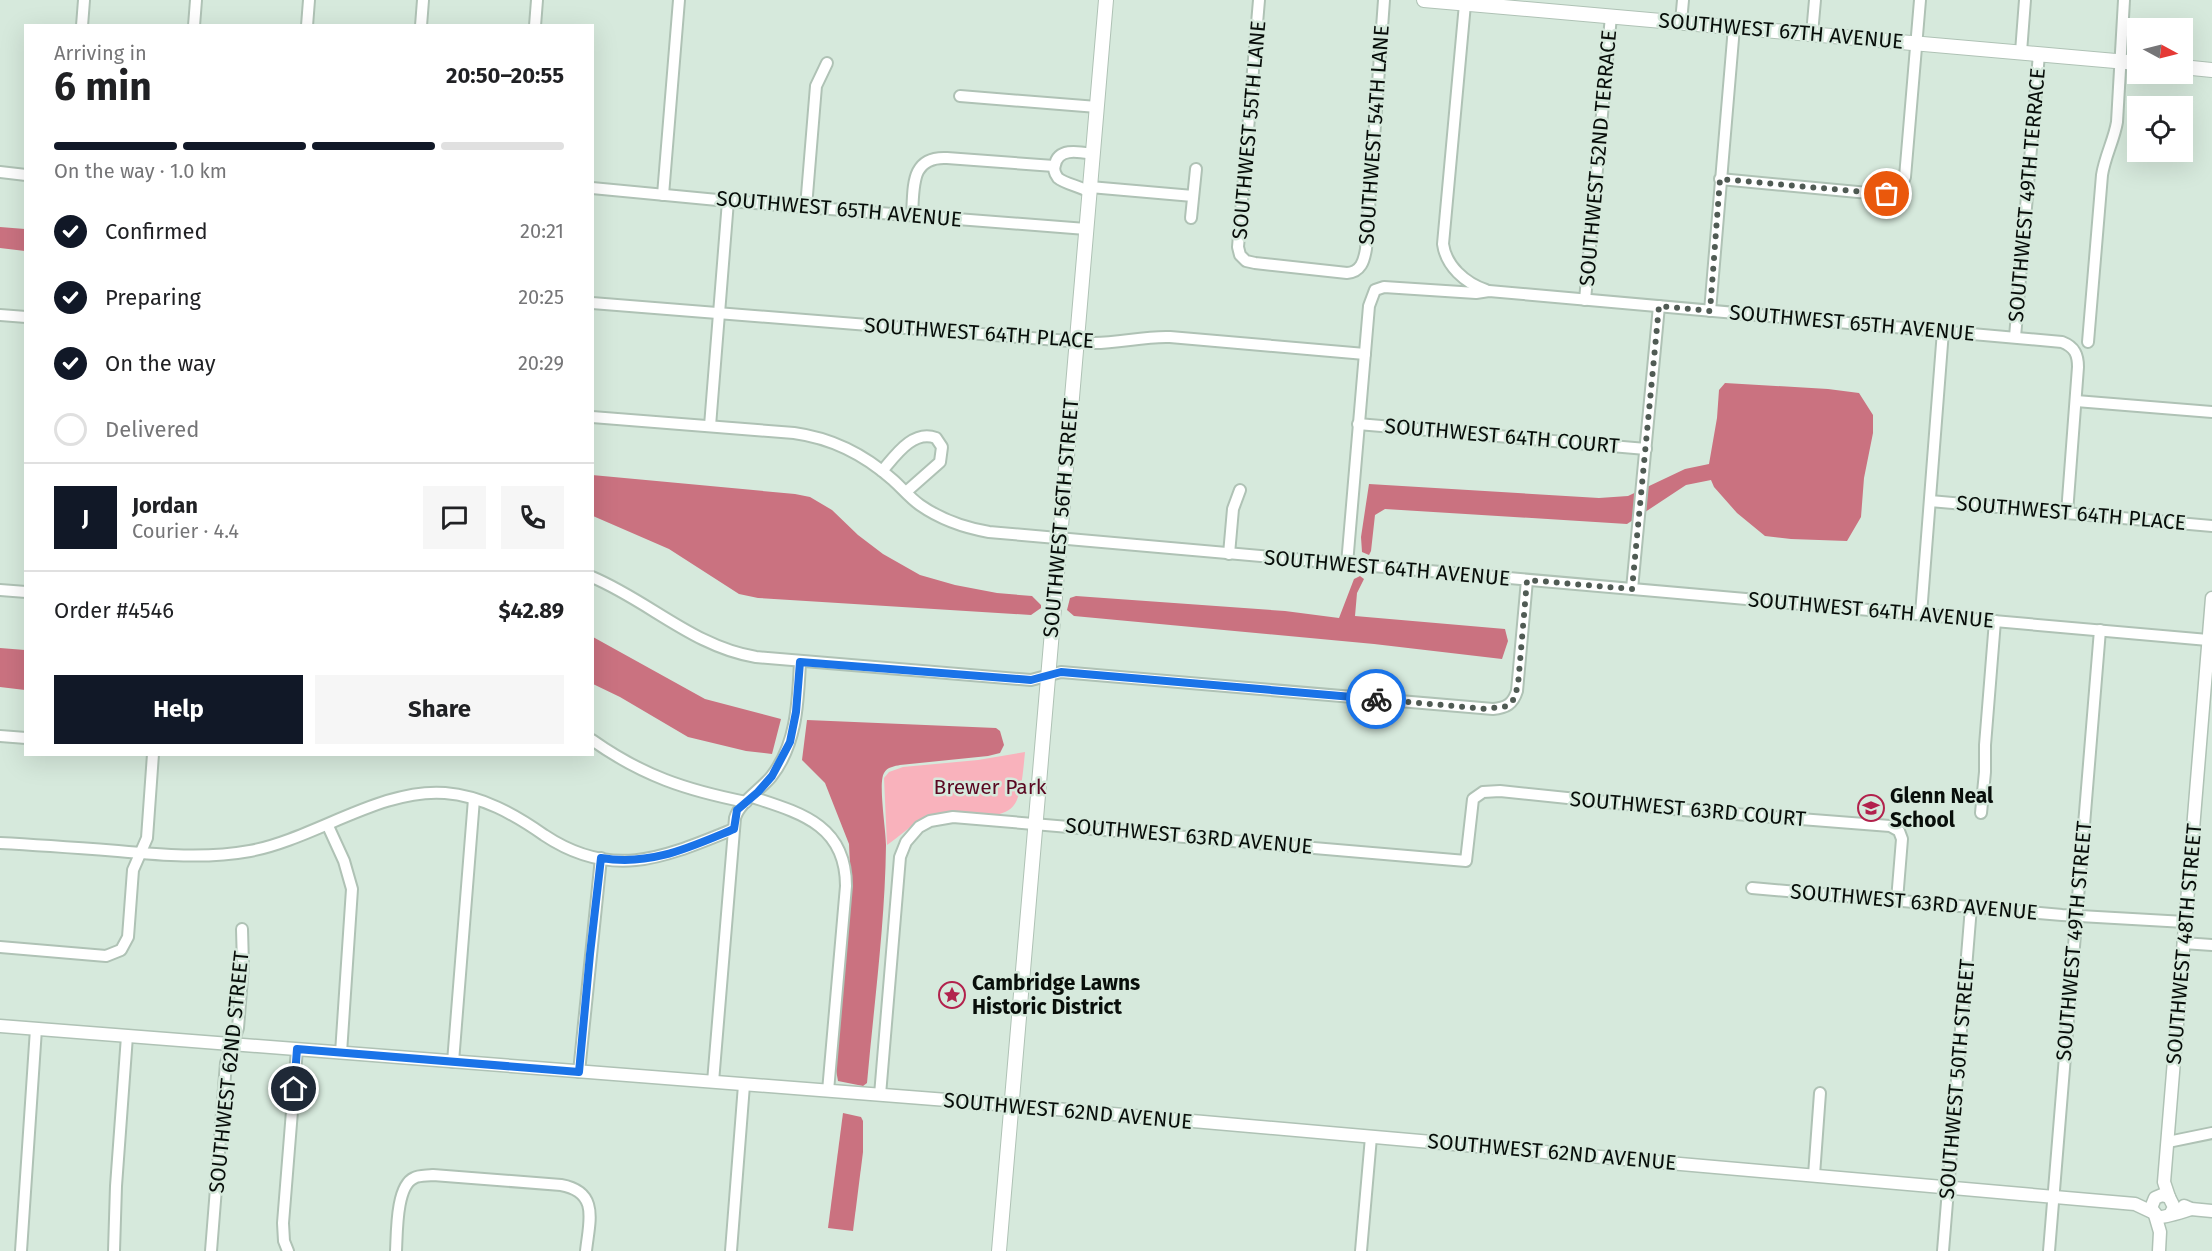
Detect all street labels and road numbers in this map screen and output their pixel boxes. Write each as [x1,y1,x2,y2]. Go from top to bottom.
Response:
street label: SOUTHWEST 67TH AVENUE [1658,7,1904,55]
street label: SOUTHWEST 55TH LANE [1226,19,1272,241]
street label: SOUTHWEST 54TH LANE [1353,24,1395,246]
street label: SOUTHWEST 52ND TERRACE [1574,29,1622,287]
street label: SOUTHWEST 49TH TERRACE [2003,67,2051,323]
street label: SOUTHWEST 65TH AVENUE [715,185,963,233]
street label: SOUTHWEST 65TH AVENUE [1728,299,1976,347]
street label: SOUTHWEST 64TH PLACE [863,312,1095,354]
street label: SOUTHWEST 56TH STREET [1038,397,1084,639]
street label: SOUTHWEST 64TH COURT [1383,413,1621,459]
street label: SOUTHWEST 64TH PLACE [1955,490,2187,536]
street label: SOUTHWEST 64TH AVENUE [1263,544,1511,592]
street label: SOUTHWEST 64TH AVENUE [1747,586,1995,634]
street label: SOUTHWEST 63RD COURT [1569,786,1807,832]
street label: SOUTHWEST 63RD AVENUE [1064,812,1314,860]
street label: SOUTHWEST 49TH STREET [2051,820,2097,1062]
street label: SOUTHWEST 48TH STREET [2161,822,2207,1066]
street label: SOUTHWEST 63RD AVENUE [1789,878,2039,926]
street label: SOUTHWEST 62ND STREET [203,949,255,1194]
street label: SOUTHWEST 50TH STREET [1934,958,1980,1200]
street label: SOUTHWEST 62ND AVENUE [942,1087,1194,1135]
street label: SOUTHWEST 62ND AVENUE [1426,1128,1678,1176]

